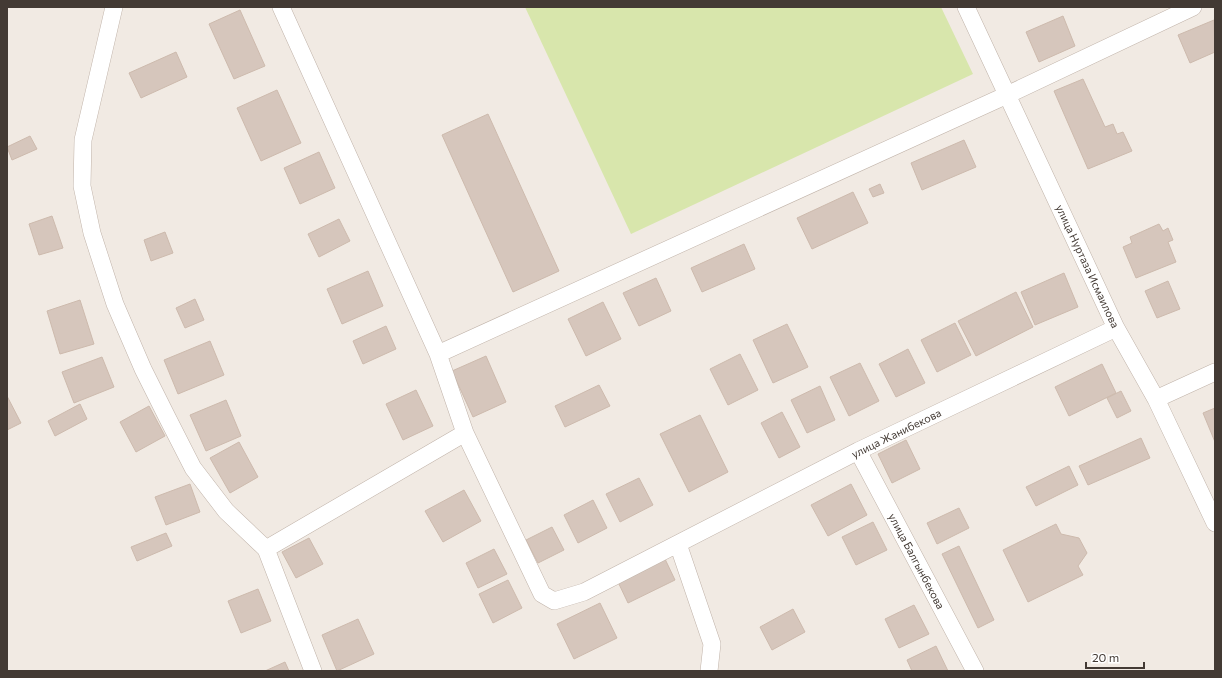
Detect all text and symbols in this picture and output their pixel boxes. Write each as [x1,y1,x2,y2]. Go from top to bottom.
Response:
street label: улица Нуртаза Исмаилова [1054,202,1122,330]
street label: улица Жанибекова [849,406,943,460]
street label: улица Балгынбекова [886,511,948,611]
scale bar [1086,644,1144,670]
text: 20 m [1092,650,1119,664]

